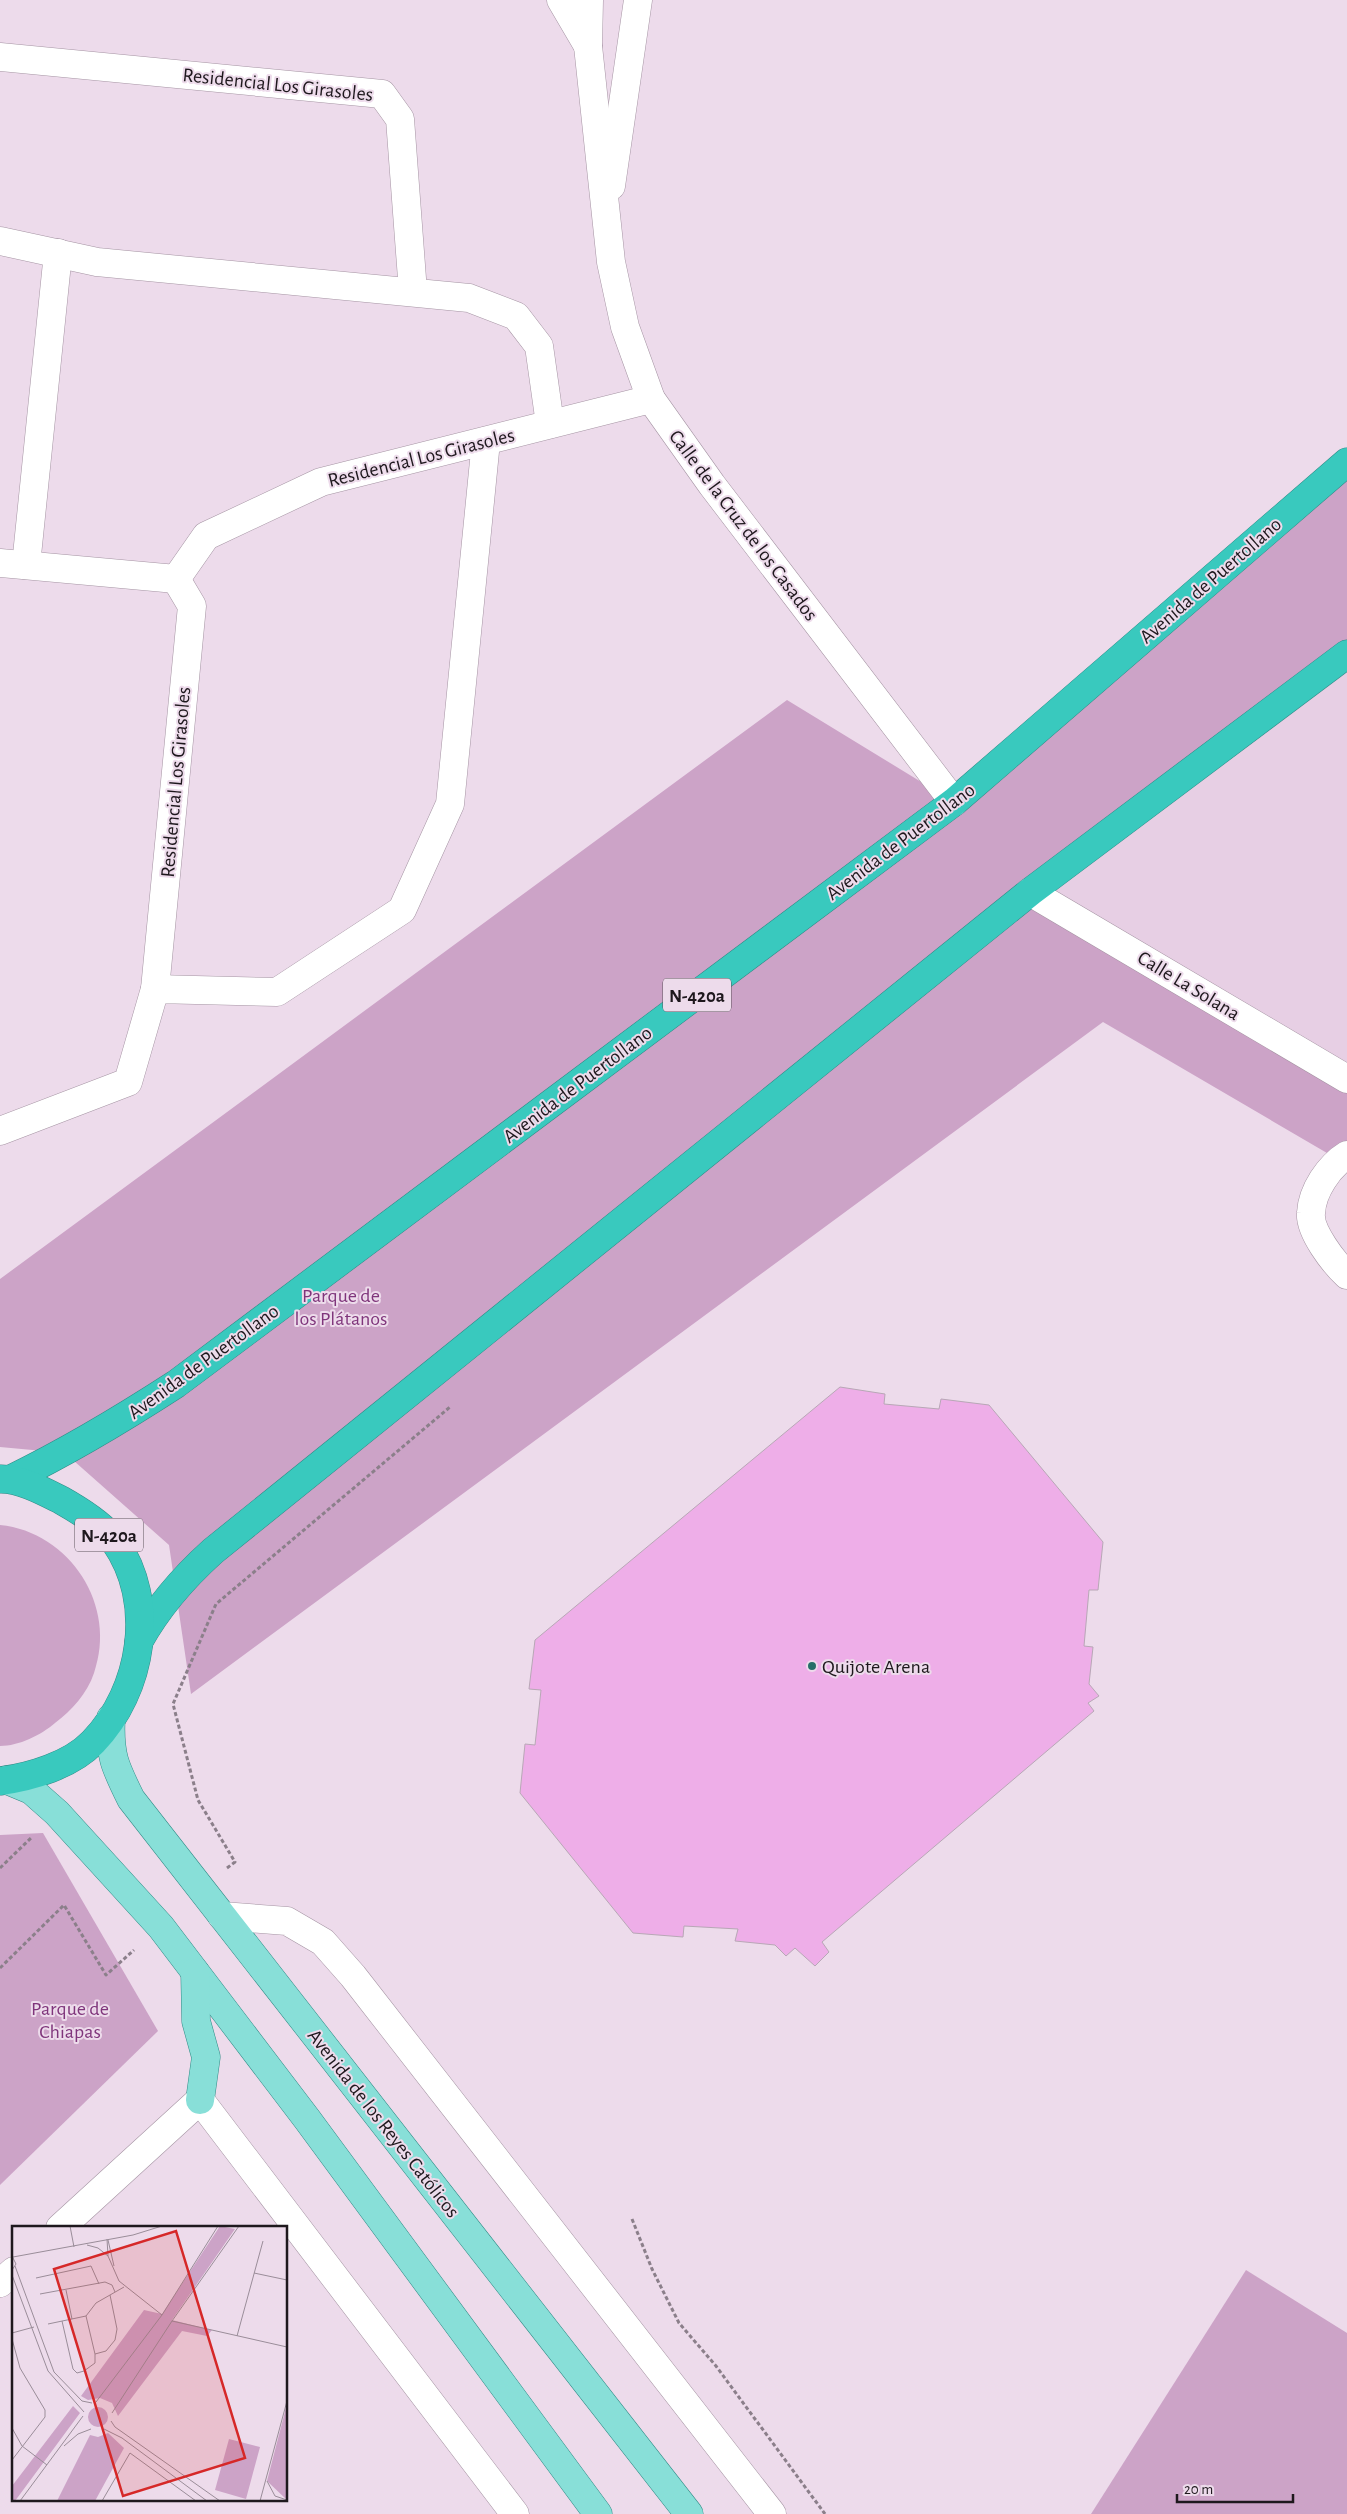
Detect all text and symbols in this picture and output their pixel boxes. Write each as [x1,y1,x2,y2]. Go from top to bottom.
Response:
street label: Residencial Los Girasoles [182,65,374,105]
street label: Residencial Los Girasoles [326,425,517,491]
street label: Calle de la Cruz de los Casados [665,427,821,625]
street label: Avenida de Puertollano [1136,514,1285,648]
street label: Residencial Los Girasoles [158,686,194,878]
street label: Avenida de Puertollano [823,780,979,904]
street label: Calle La Solana [1134,948,1243,1024]
road number: N-420a [663,978,731,1012]
street label: Avenida de Puertollano [500,1023,656,1147]
park label: Parque de los Plátanos [295,1286,388,1329]
street label: Avenida de Puertollano [125,1301,282,1423]
road number: N-420a [75,1518,143,1552]
place label: Quijote Arena [822,1657,930,1677]
marker: Quijote Arena [806,1660,818,1672]
park label: Parque de Chiapas [31,1999,109,2042]
street label: Avenida de los Reyes Católicos [304,2026,463,2222]
inset map [12,2226,288,2502]
scale bar [1177,2472,1293,2504]
text: 20 m [1184,2482,1213,2497]

